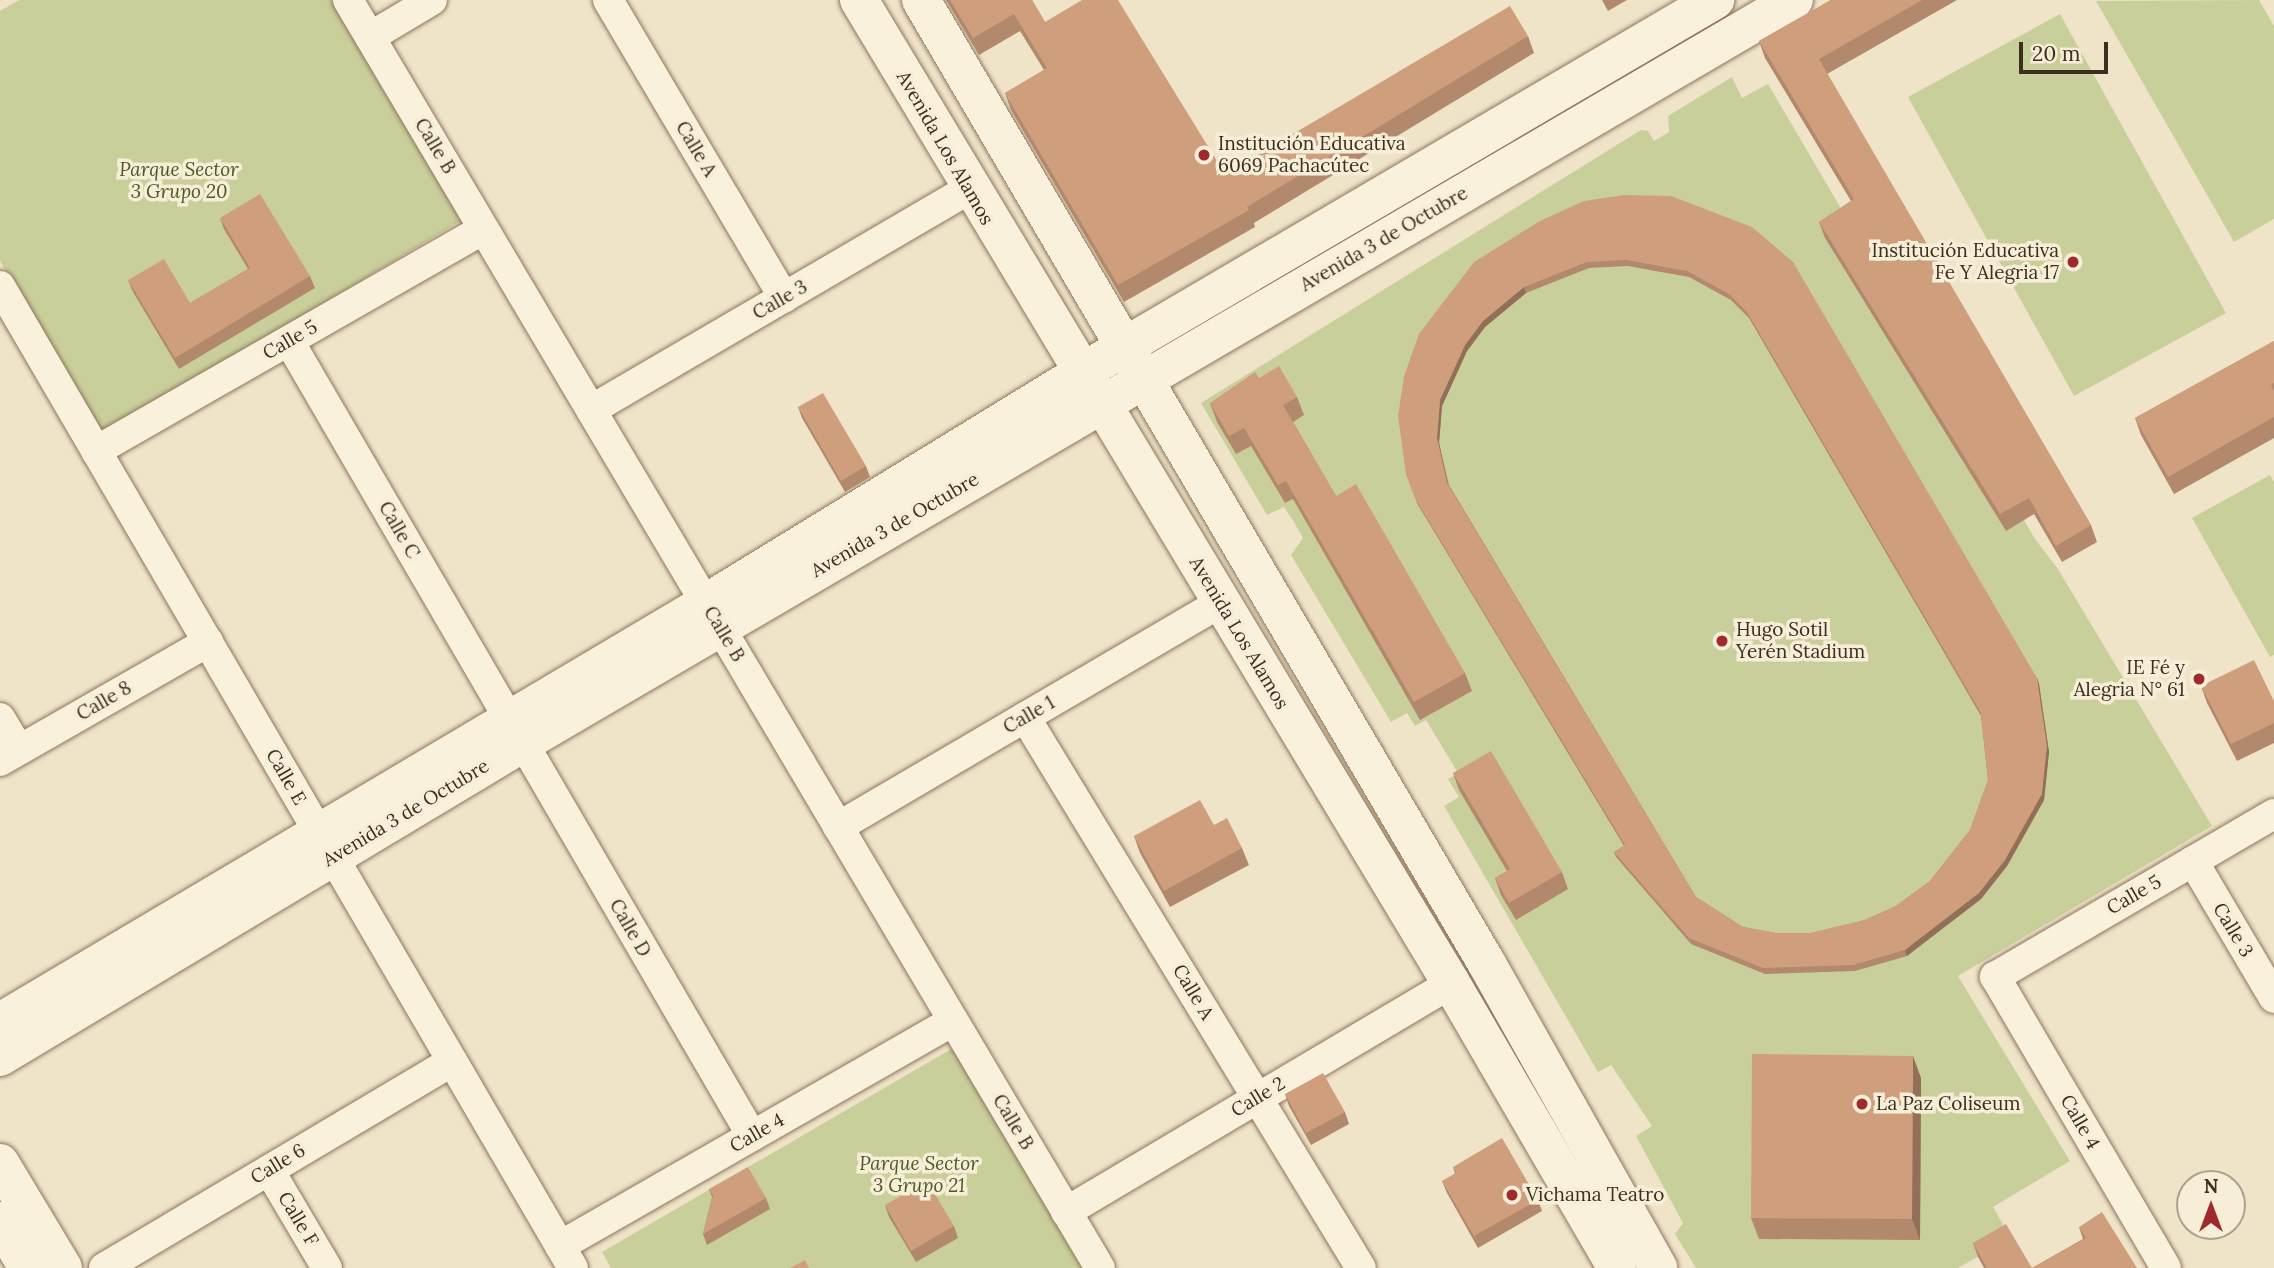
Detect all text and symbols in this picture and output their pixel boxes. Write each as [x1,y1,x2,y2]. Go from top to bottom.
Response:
scale bar [2022,28,2111,72]
text: 20 m [2032,40,2081,67]
street label: Avenida Los Alamos [892,67,998,229]
street label: Calle B [410,114,460,178]
street label: Calle A [671,117,721,181]
place label: Institución Educativa 6069 Pachacútec [1218,133,1405,177]
marker: Institución Educativa 6069 Pachacútec [1196,147,1212,163]
park label: Parque Sector 3 Grupo 20 [119,159,239,203]
street label: Avenida 3 de Octubre [1296,182,1472,296]
place label: Institución Educativa Fe Y Alegria 17 [1872,240,2059,284]
marker: Institución Educativa Fe Y Alegria 17 [2065,254,2081,270]
street label: Calle 3 [749,275,811,325]
street label: Calle 5 [259,315,321,365]
street label: Avenida 3 de Octubre [807,468,983,582]
street label: Calle C [374,497,424,563]
street label: Avenida Los Alamos [1184,553,1294,713]
street label: Calle B [699,602,749,666]
place label: Hugo Sotil Yerén Stadium [1736,619,1865,663]
marker: Hugo Sotil Yerén Stadium [1714,633,1730,649]
place label: IE Fé y Alegria N° 61 [2074,657,2185,701]
marker: IE Fé y Alegria N° 61 [2191,671,2207,687]
street label: Calle 8 [73,676,135,726]
street label: Calle 1 [999,691,1059,739]
street label: Calle E [261,745,311,809]
street label: Avenida 3 de Octubre [319,754,493,872]
street label: Calle 5 [2103,870,2165,920]
street label: Calle D [604,895,656,961]
street label: Calle 3 [2208,899,2258,961]
street label: Calle A [1168,960,1218,1024]
street label: Calle 2 [1227,1072,1289,1122]
street label: Calle B [988,1090,1038,1154]
street label: Calle 4 [2055,1091,2105,1153]
place label: La Paz Coliseum [1876,1093,2020,1115]
marker: La Paz Coliseum [1854,1096,1870,1112]
street label: Calle 4 [726,1108,788,1158]
street label: Calle 6 [247,1139,309,1189]
park label: Parque Sector 3 Grupo 21 [859,1153,979,1197]
north arrow [2176,1170,2246,1240]
text: N [2204,1174,2218,1198]
place label: Vichama Teatro [1526,1184,1664,1206]
marker: Vichama Teatro [1504,1187,1520,1203]
street label: Calle F [273,1188,323,1250]

